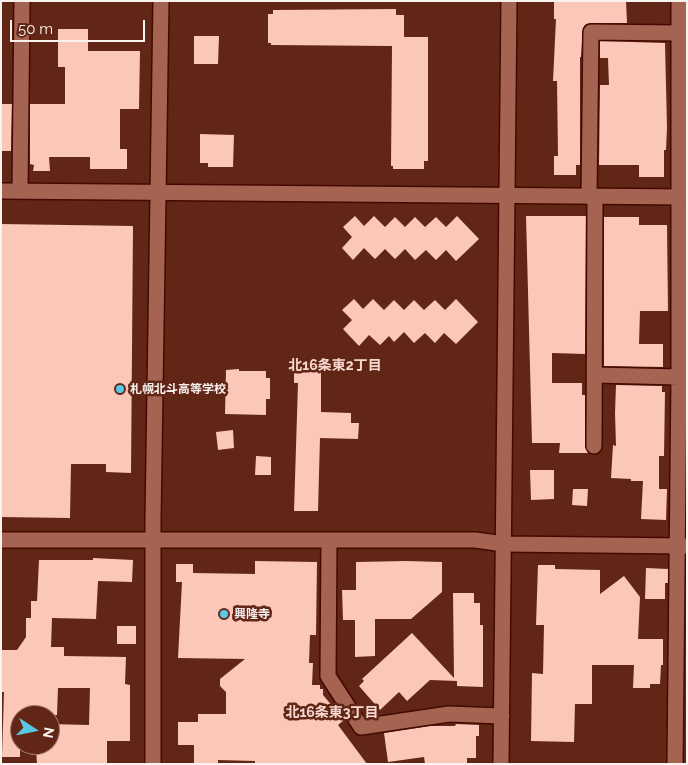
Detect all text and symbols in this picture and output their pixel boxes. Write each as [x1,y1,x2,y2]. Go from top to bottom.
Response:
scale bar [12,10,148,42]
text: 50 m [18,20,53,38]
district label: 北16条東2丁目 [288,358,382,374]
place label: 札幌北斗高等学校 [130,382,226,396]
marker: 札幌北斗高等学校 [114,383,126,395]
place label: 興隆寺 [234,607,270,621]
marker: 興隆寺 [218,608,230,620]
north arrow [10,705,60,755]
district label: 北16条東3丁目 [285,705,379,721]
text: N [40,726,58,739]

